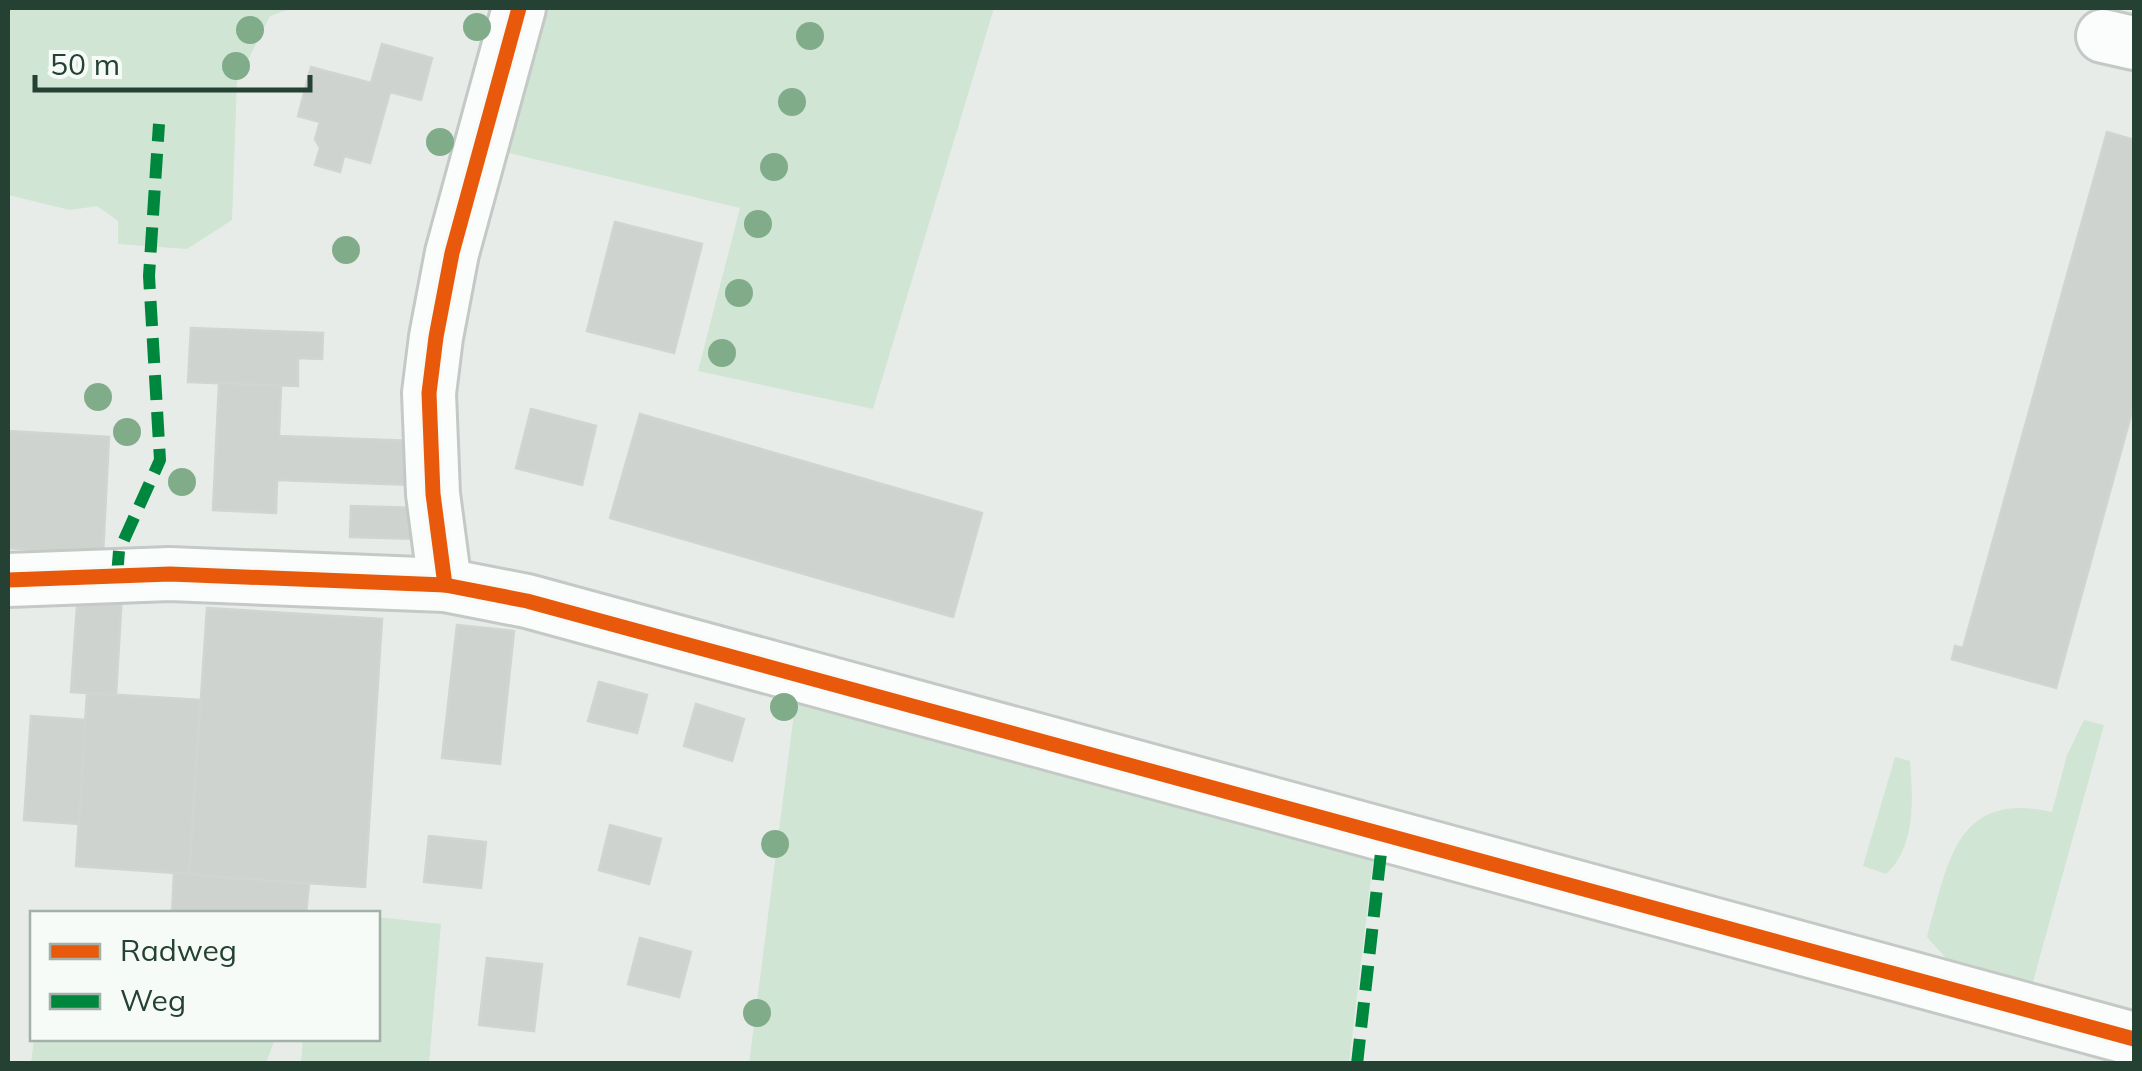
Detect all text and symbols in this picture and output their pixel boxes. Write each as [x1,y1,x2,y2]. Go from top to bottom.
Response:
scale bar [35,30,310,92]
text: 50 m [50,45,120,83]
legend [30,911,380,1041]
text: Radweg [120,931,237,969]
text: Weg [120,981,186,1019]

